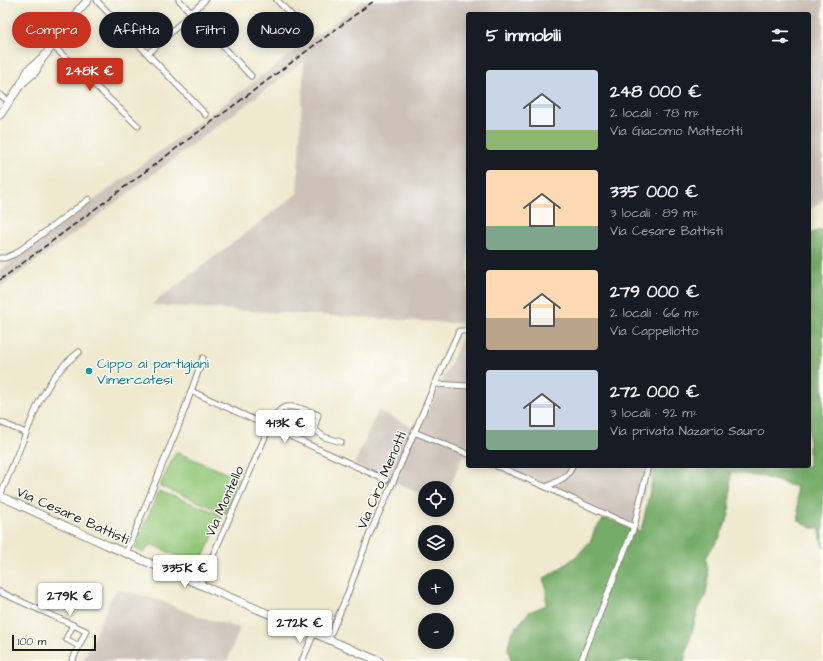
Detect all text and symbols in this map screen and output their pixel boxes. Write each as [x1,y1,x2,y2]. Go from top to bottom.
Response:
chip: Compra [12,12,91,48]
chip: Affitta [99,12,173,48]
chip: Filtri [181,12,239,48]
chip: Nuovo [247,12,314,48]
text: 5 immobili [486,24,561,48]
icon: filters [769,25,791,47]
pin: 248K € [57,58,123,92]
text: 248K € [66,62,114,80]
text: 248 000 € [610,80,702,104]
icon: home [518,86,566,134]
text: 2 locali · 78 m² [610,104,700,122]
text: Via Giacomo Matteotti [610,122,742,140]
text: 335 000 € [610,180,699,204]
icon: home [518,186,566,234]
text: 3 locali · 89 m² [610,204,698,222]
text: Via Cesare Battisti [610,222,723,240]
text: 279 000 € [610,280,699,304]
icon: home [518,286,566,334]
text: 2 locali · 66 m² [610,304,700,322]
text: Via Cappellotto [610,322,699,340]
place label: Cippo ai partigiani Vimercatesi [97,354,209,390]
marker: Cippo ai partigiani Vimercatesi [84,366,94,376]
text: 272 000 € [610,380,699,404]
icon: home [518,386,566,434]
text: 3 locali · 92 m² [610,404,697,422]
pin: 413K € [252,410,318,444]
text: 413K € [265,414,305,432]
text: Via privata Nazario Sauro [610,422,764,440]
street label: Via Ciro Menotti [352,428,412,532]
street label: Via Montello [200,463,249,540]
map controls [418,481,454,649]
button: locate [418,481,454,517]
street label: Via Cesare Battisti [13,482,132,550]
button: layers [418,525,454,561]
pin: 335K € [152,555,218,589]
text: 335K € [162,559,208,577]
button: + [418,569,454,605]
pin: 279K € [37,583,103,617]
text: 279K € [47,587,93,605]
pin: 272K € [267,610,333,644]
button: − [418,613,454,649]
text: 272K € [277,614,323,632]
scale bar [12,633,96,652]
text: 100 m [18,634,46,649]

